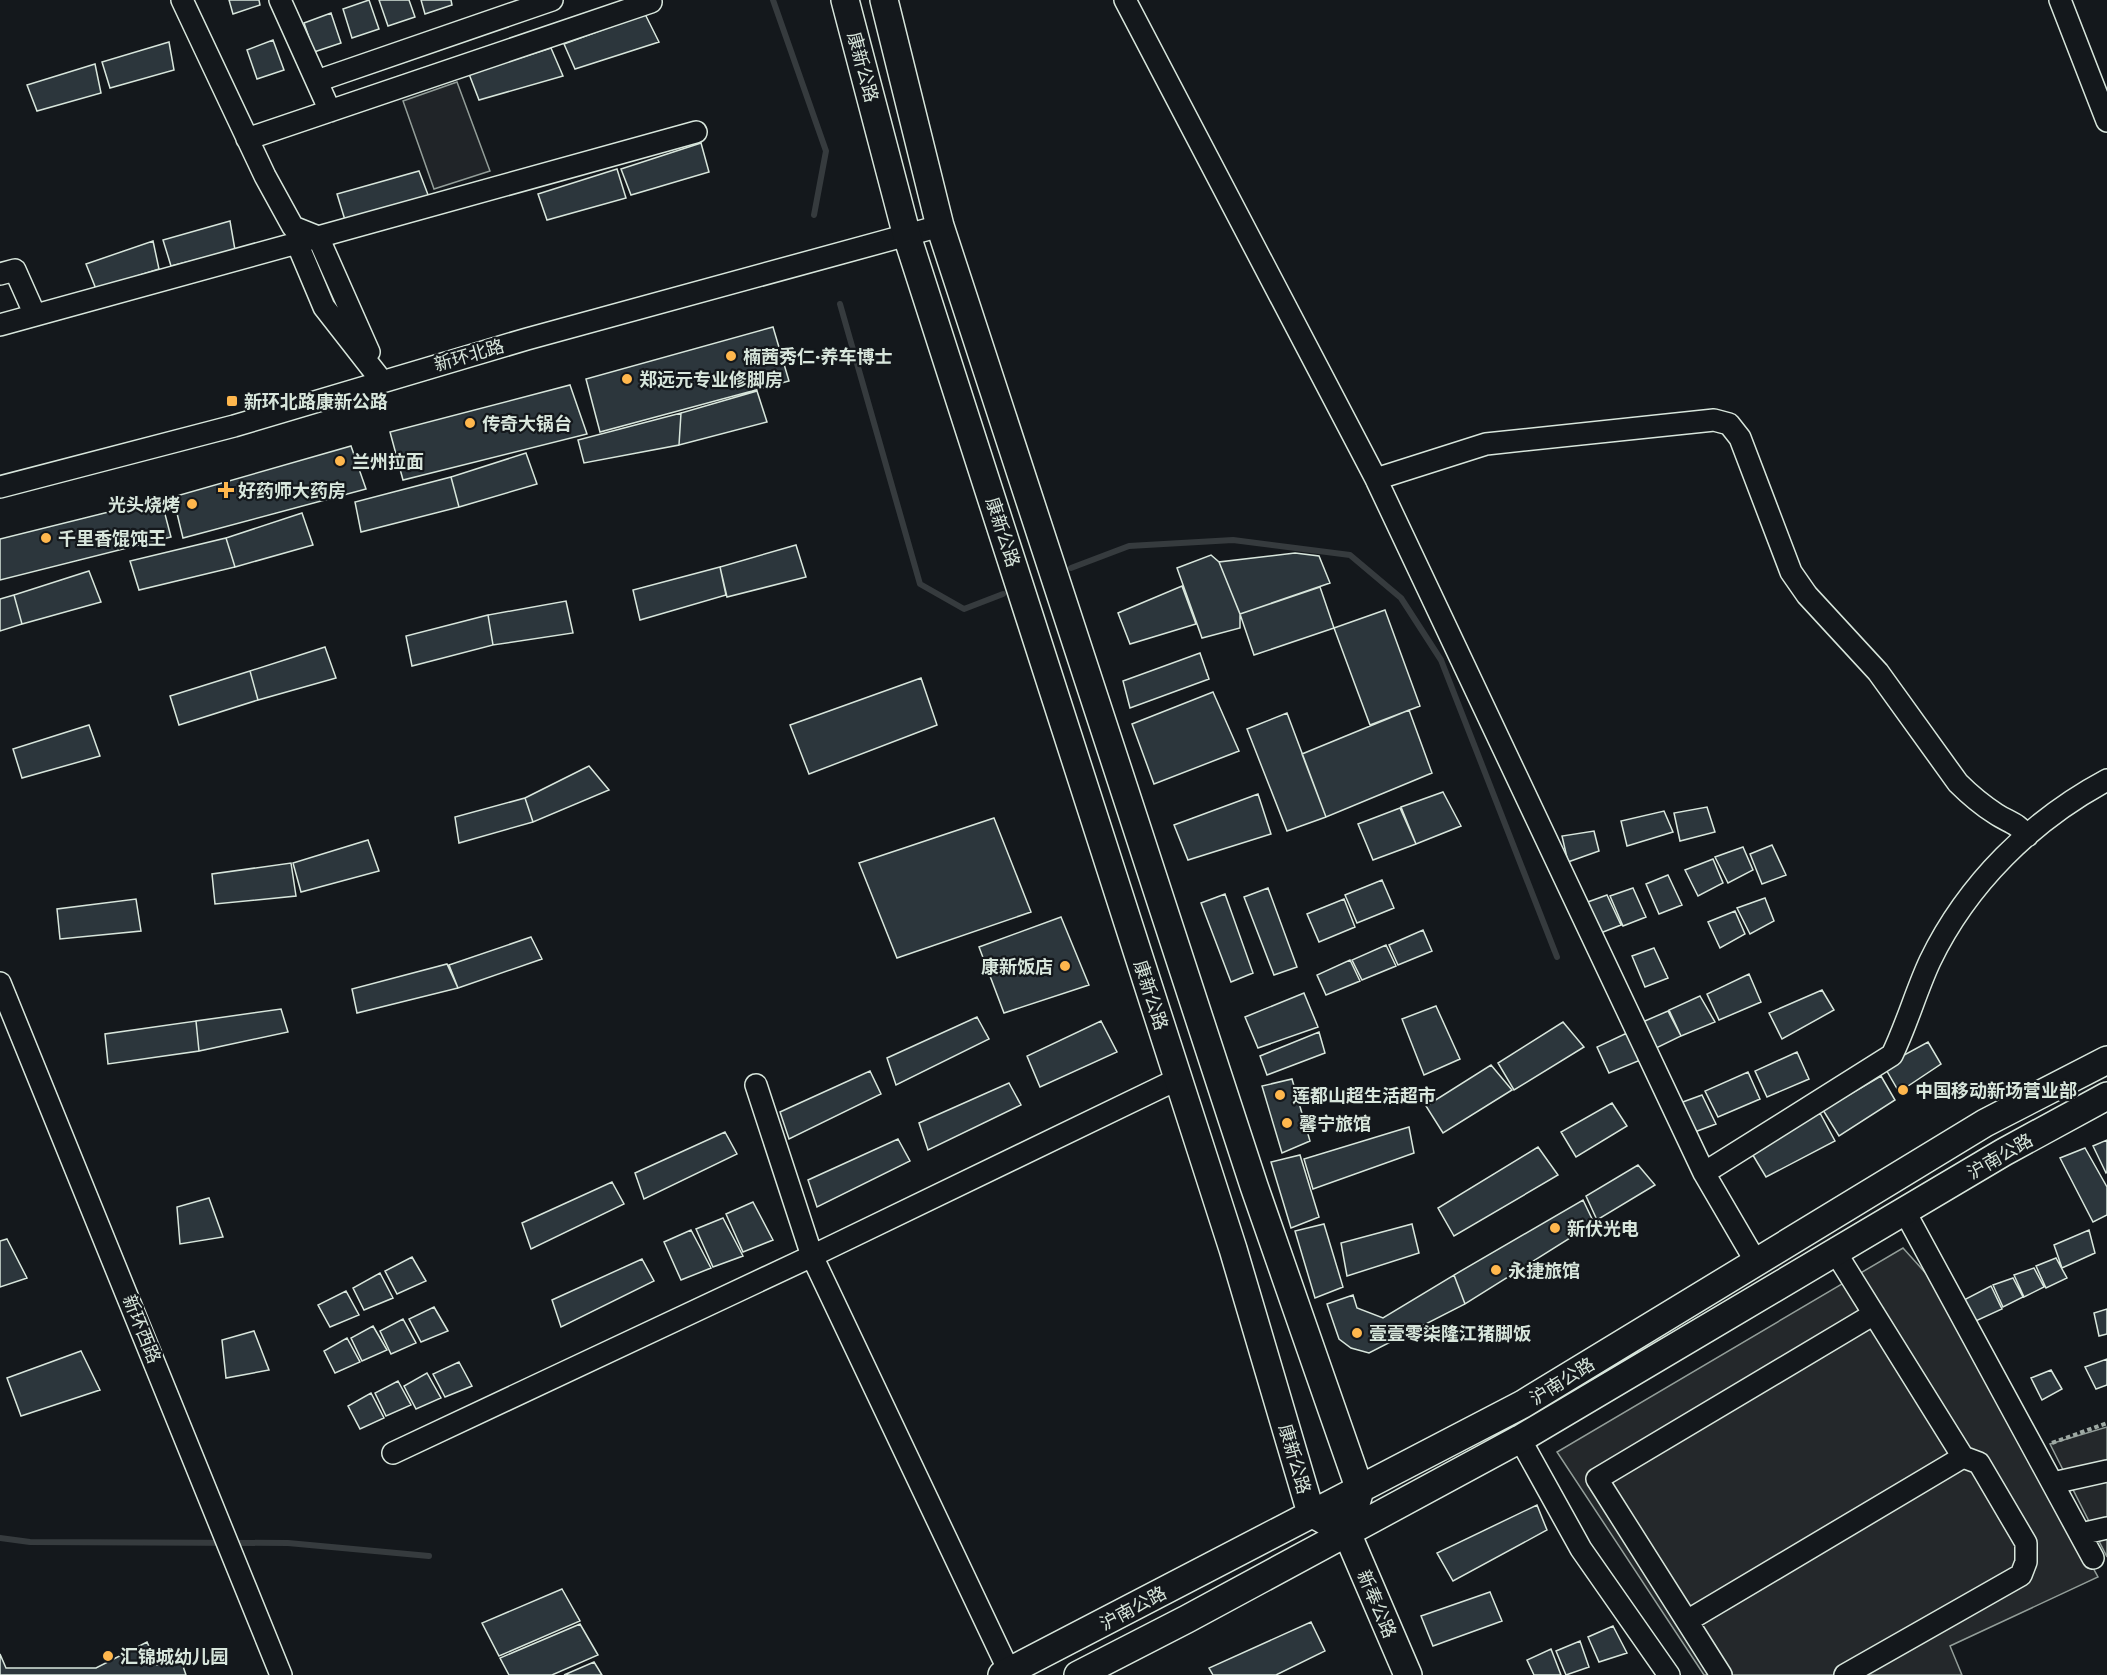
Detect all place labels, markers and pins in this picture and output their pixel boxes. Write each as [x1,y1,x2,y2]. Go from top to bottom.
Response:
place label: 楠茜秀仁·养车博士 [743,344,892,369]
marker: 楠茜秀仁·养车博士 [724,349,738,363]
place label: 郑远元专业修脚房 [639,367,783,392]
marker: 郑远元专业修脚房 [620,372,634,386]
place label: 新环北路康新公路 [244,389,388,414]
marker: 新环北路康新公路 [225,394,239,408]
place label: 传奇大锅台 [482,411,572,436]
marker: 传奇大锅台 [463,416,477,430]
place label: 兰州拉面 [352,449,424,474]
marker: 兰州拉面 [333,454,347,468]
place label: 好药师大药房 [238,478,346,503]
marker: 好药师大药房 [219,483,233,497]
place label: 光头烧烤 [108,492,180,517]
marker: 光头烧烤 [185,497,199,511]
place label: 千里香馄饨王 [58,526,166,551]
marker: 千里香馄饨王 [39,531,53,545]
place label: 康新饭店 [981,954,1053,979]
marker: 康新饭店 [1058,959,1072,973]
place label: 中国移动新场营业部 [1915,1078,2077,1103]
place label: 莲都山超生活超市 [1292,1083,1436,1108]
marker: 中国移动新场营业部 [1896,1083,1910,1097]
marker: 莲都山超生活超市 [1273,1088,1287,1102]
place label: 馨宁旅馆 [1299,1111,1371,1136]
marker: 馨宁旅馆 [1280,1116,1294,1130]
place label: 新伏光电 [1567,1216,1639,1241]
marker: 新伏光电 [1548,1221,1562,1235]
place label: 永捷旅馆 [1508,1258,1580,1283]
marker: 永捷旅馆 [1489,1263,1503,1277]
place label: 壹壹零柒隆江猪脚饭 [1369,1321,1531,1346]
marker: 壹壹零柒隆江猪脚饭 [1350,1326,1364,1340]
place label: 汇锦城幼儿园 [120,1644,228,1669]
marker: 汇锦城幼儿园 [101,1649,115,1663]

